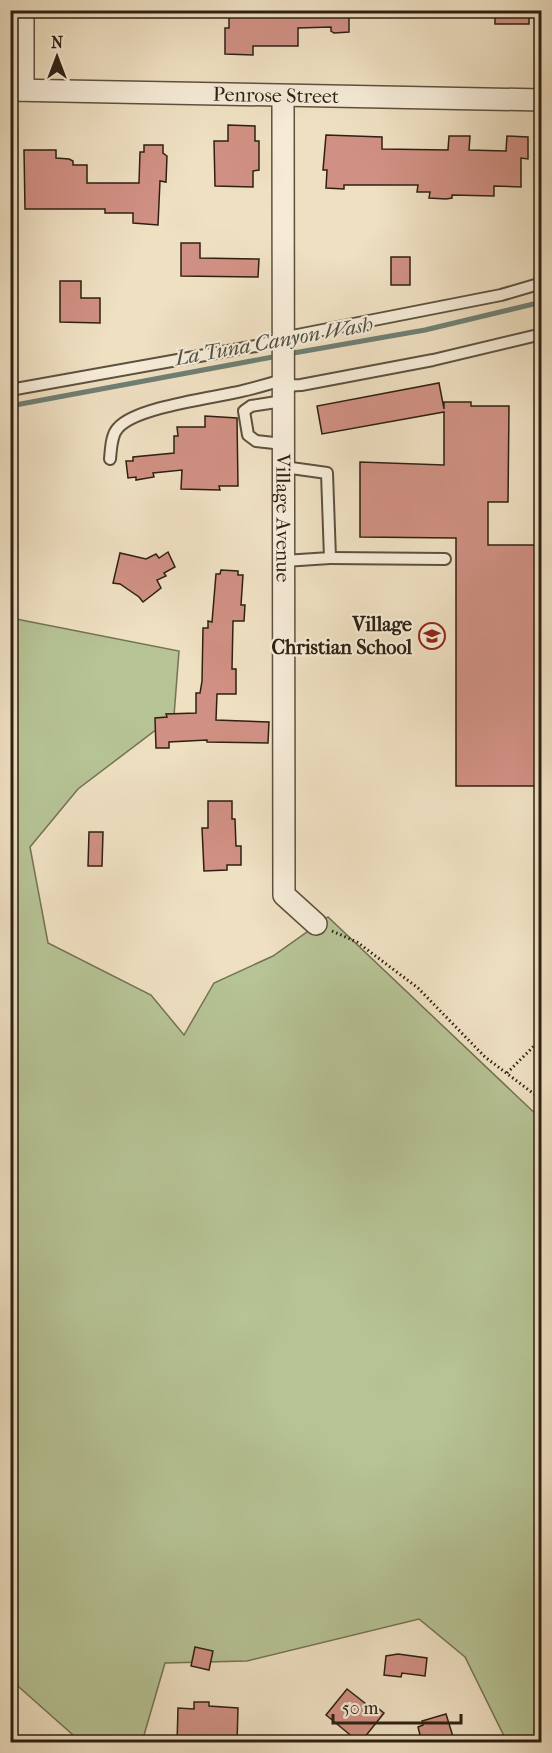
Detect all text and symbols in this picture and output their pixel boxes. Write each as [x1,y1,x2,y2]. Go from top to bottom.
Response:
north arrow [27,27,87,87]
text: N [51,33,64,52]
street label: Penrose Street [213,83,339,108]
water label: La Tuna Canyon Wash [171,312,375,371]
street label: Village Avenue [271,453,295,582]
place label: Village Christian School [271,613,412,659]
school or university icon: Village Christian School [417,621,447,651]
scale bar [333,1687,460,1725]
text: 50 m [342,1698,379,1719]

